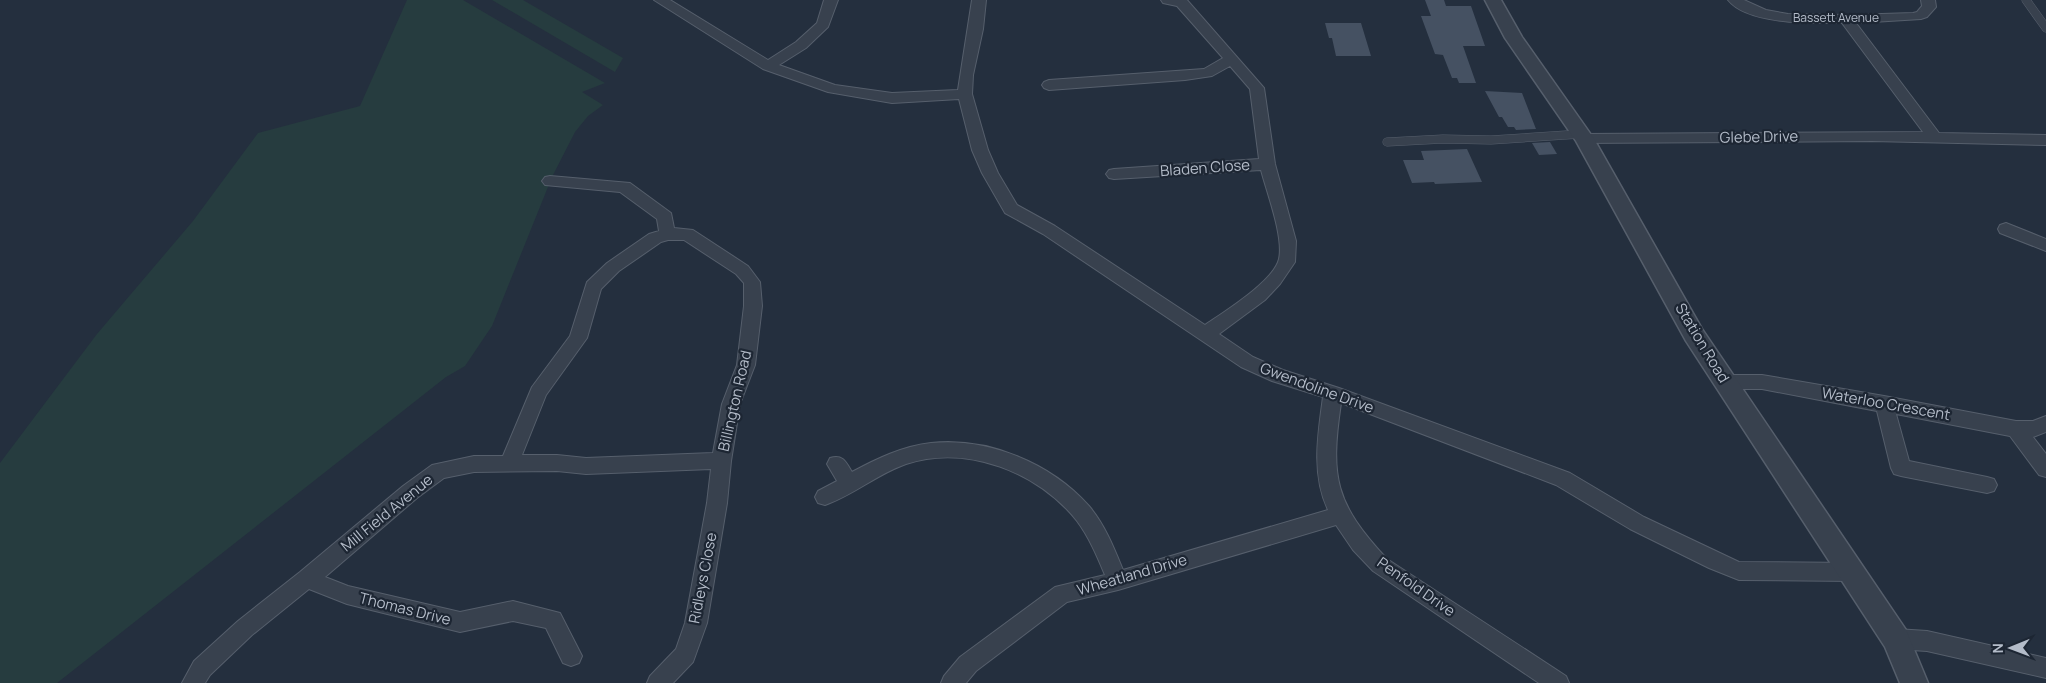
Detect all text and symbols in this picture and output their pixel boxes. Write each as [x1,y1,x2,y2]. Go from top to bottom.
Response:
street label: Bassett Avenue [1793,9,1879,26]
street label: Glebe Drive [1720,125,1799,148]
street label: Bladen Close [1159,154,1251,181]
street label: Station Road [1670,299,1734,386]
street label: Billington Road [713,348,756,453]
street label: Gwendoline Drive [1257,357,1377,418]
street label: Waterloo Crescent [1820,382,1952,425]
street label: Mill Field Avenue [336,469,437,556]
street label: Ridleys Close [683,530,722,625]
street label: Wheatland Drive [1074,549,1190,600]
street label: Penfold Drive [1373,552,1460,621]
street label: Thomas Drive [357,587,453,630]
north arrow [1986,623,2036,673]
text: N [1988,643,2007,653]

